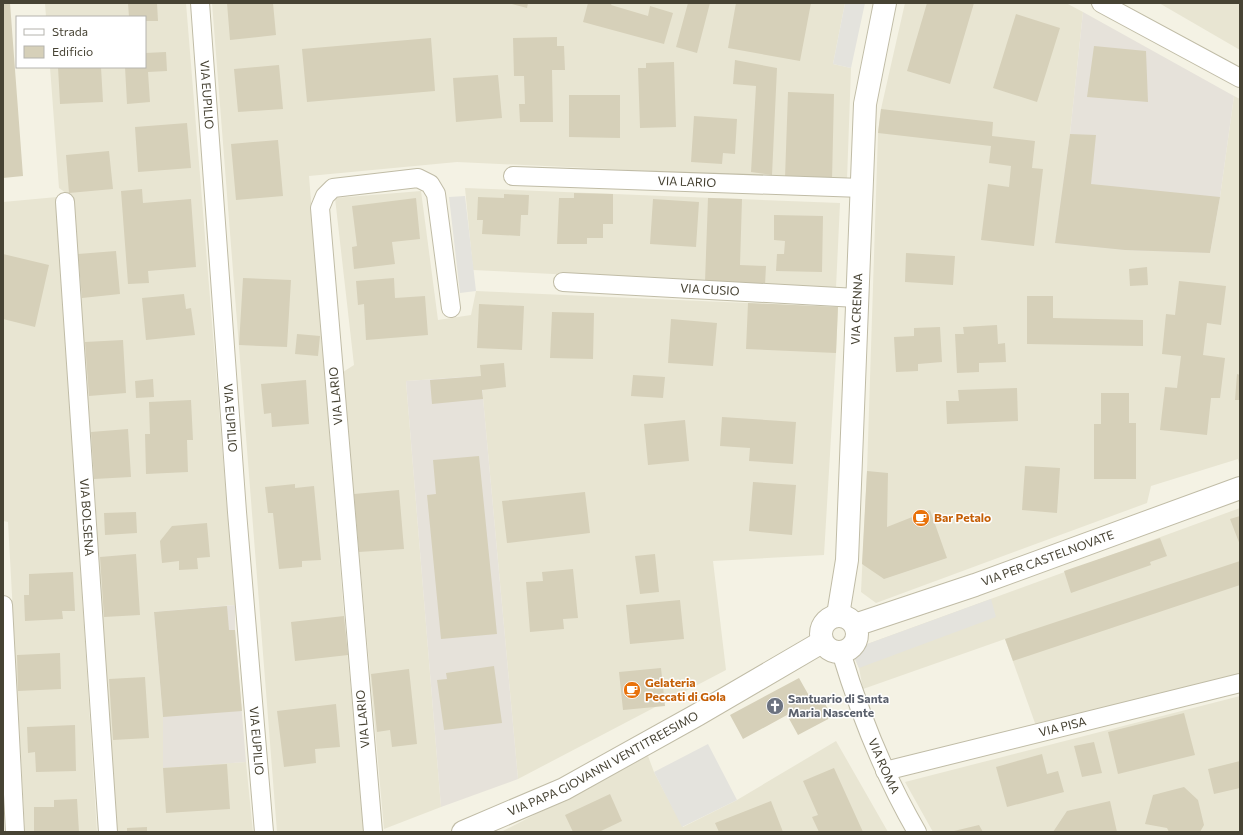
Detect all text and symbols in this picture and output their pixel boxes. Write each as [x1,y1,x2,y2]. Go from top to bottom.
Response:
legend [16,16,146,68]
text: Strada [52,24,88,38]
text: Edificio [52,44,93,58]
street label: VIA EUPILIO [198,60,217,130]
street label: VIA LARIO [657,173,717,189]
street label: VIA CRENNA [847,273,864,345]
street label: VIA CUSIO [680,280,740,298]
street label: VIA LARIO [325,366,345,426]
street label: VIA EUPILIO [222,383,241,453]
street label: VIA BOLSENA [78,478,97,557]
cafe icon: Bar Petalo [911,508,931,528]
place label: Bar Petalo [934,510,991,524]
street label: VIA PER CASTELNOVATE [979,527,1116,588]
place label: Gelateria Peccati di Gola [645,675,726,703]
cafe icon: Gelateria Peccati di Gola [622,680,642,700]
street label: VIA LARIO [352,689,372,749]
place label: Santuario di Santa Maria Nascente [788,691,889,719]
church icon: Santuario di Santa Maria Nascente [765,696,785,716]
street label: VIA EUPILIO [247,706,267,776]
street label: VIA PAPA GIOVANNI VENTITREESIMO [505,708,701,818]
street label: VIA PISA [1037,713,1088,739]
street label: VIA ROMA [866,736,903,796]

